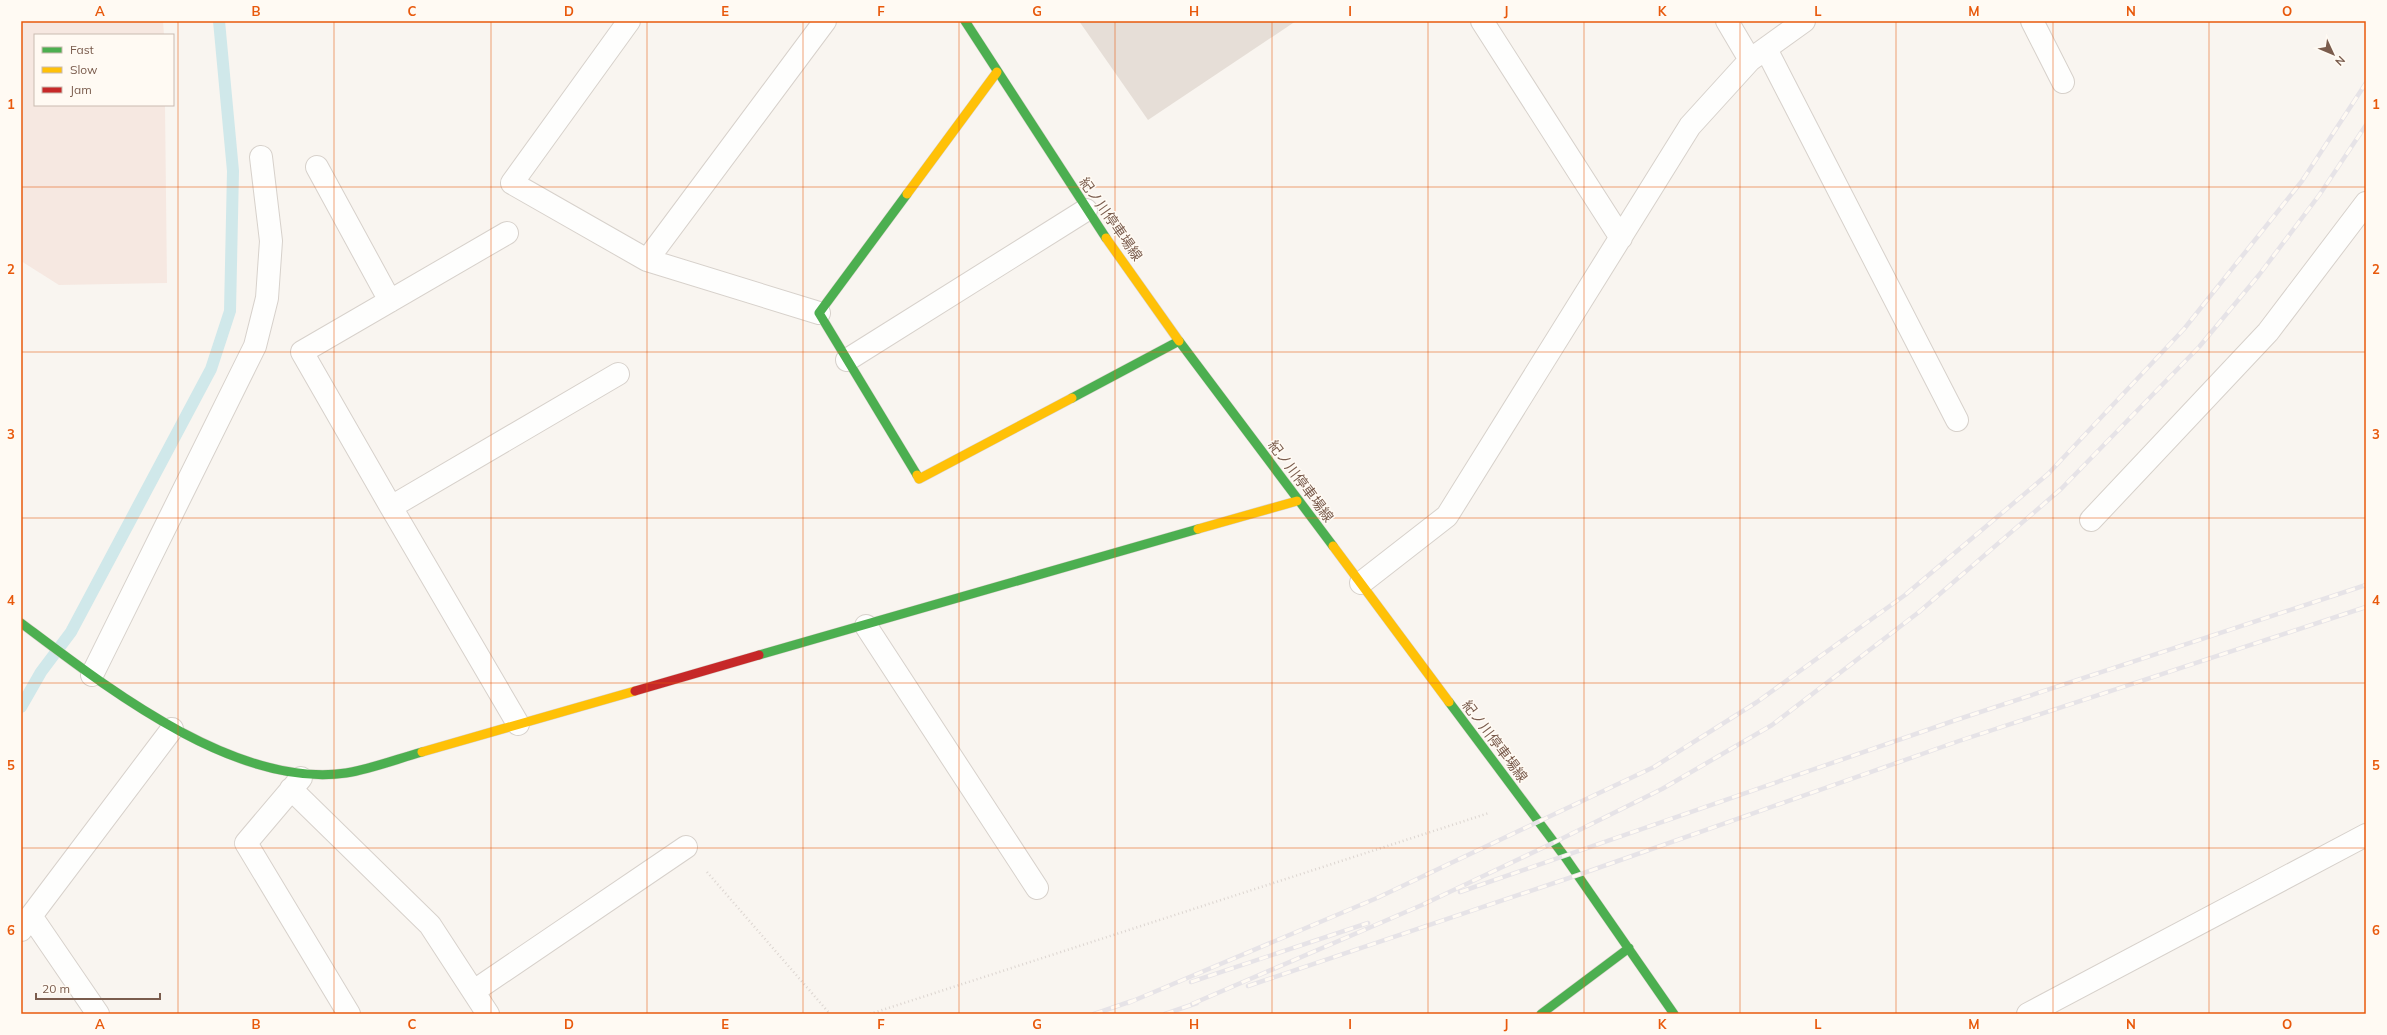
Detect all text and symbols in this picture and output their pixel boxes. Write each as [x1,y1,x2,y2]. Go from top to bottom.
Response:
text: A [95,3,105,19]
text: B [252,3,261,19]
text: C [408,3,417,19]
text: D [564,3,574,19]
text: E [721,3,729,19]
text: F [877,3,885,19]
text: G [1032,3,1042,19]
text: H [1189,3,1199,19]
text: I [1348,3,1352,19]
text: J [1504,3,1508,19]
text: K [1658,3,1668,19]
text: L [1814,3,1822,19]
text: M [1968,3,1980,19]
text: N [2126,3,2136,19]
text: O [2282,3,2292,19]
legend [34,34,174,106]
north arrow [2313,34,2353,74]
text: Fast [70,42,94,57]
text: N [2332,53,2348,69]
text: Slow [70,62,98,77]
text: Jam [70,82,92,97]
text: 1 [7,96,15,112]
text: 1 [2372,96,2380,112]
street label: 紀ノ川停車場線 [1076,174,1146,264]
text: 2 [7,261,15,277]
text: 2 [2372,261,2380,277]
text: 3 [7,426,15,442]
text: 3 [2372,426,2380,442]
street label: 紀ノ川停車場線 [1264,436,1338,526]
text: 4 [7,592,15,608]
text: 4 [2372,592,2380,608]
street label: 紀ノ川停車場線 [1458,696,1532,786]
text: 5 [7,757,15,773]
text: 5 [2372,757,2380,773]
text: 6 [7,922,15,938]
text: 6 [2372,922,2380,938]
scale bar [36,975,160,1001]
text: 20 m [42,981,70,996]
text: A [95,1016,105,1032]
text: B [252,1016,261,1032]
text: C [408,1016,417,1032]
text: D [564,1016,574,1032]
text: E [721,1016,729,1032]
text: F [877,1016,885,1032]
text: G [1032,1016,1042,1032]
text: H [1189,1016,1199,1032]
text: I [1348,1016,1352,1032]
text: J [1504,1016,1508,1032]
text: K [1658,1016,1668,1032]
text: L [1814,1016,1822,1032]
text: M [1968,1016,1980,1032]
text: N [2126,1016,2136,1032]
text: O [2282,1016,2292,1032]

